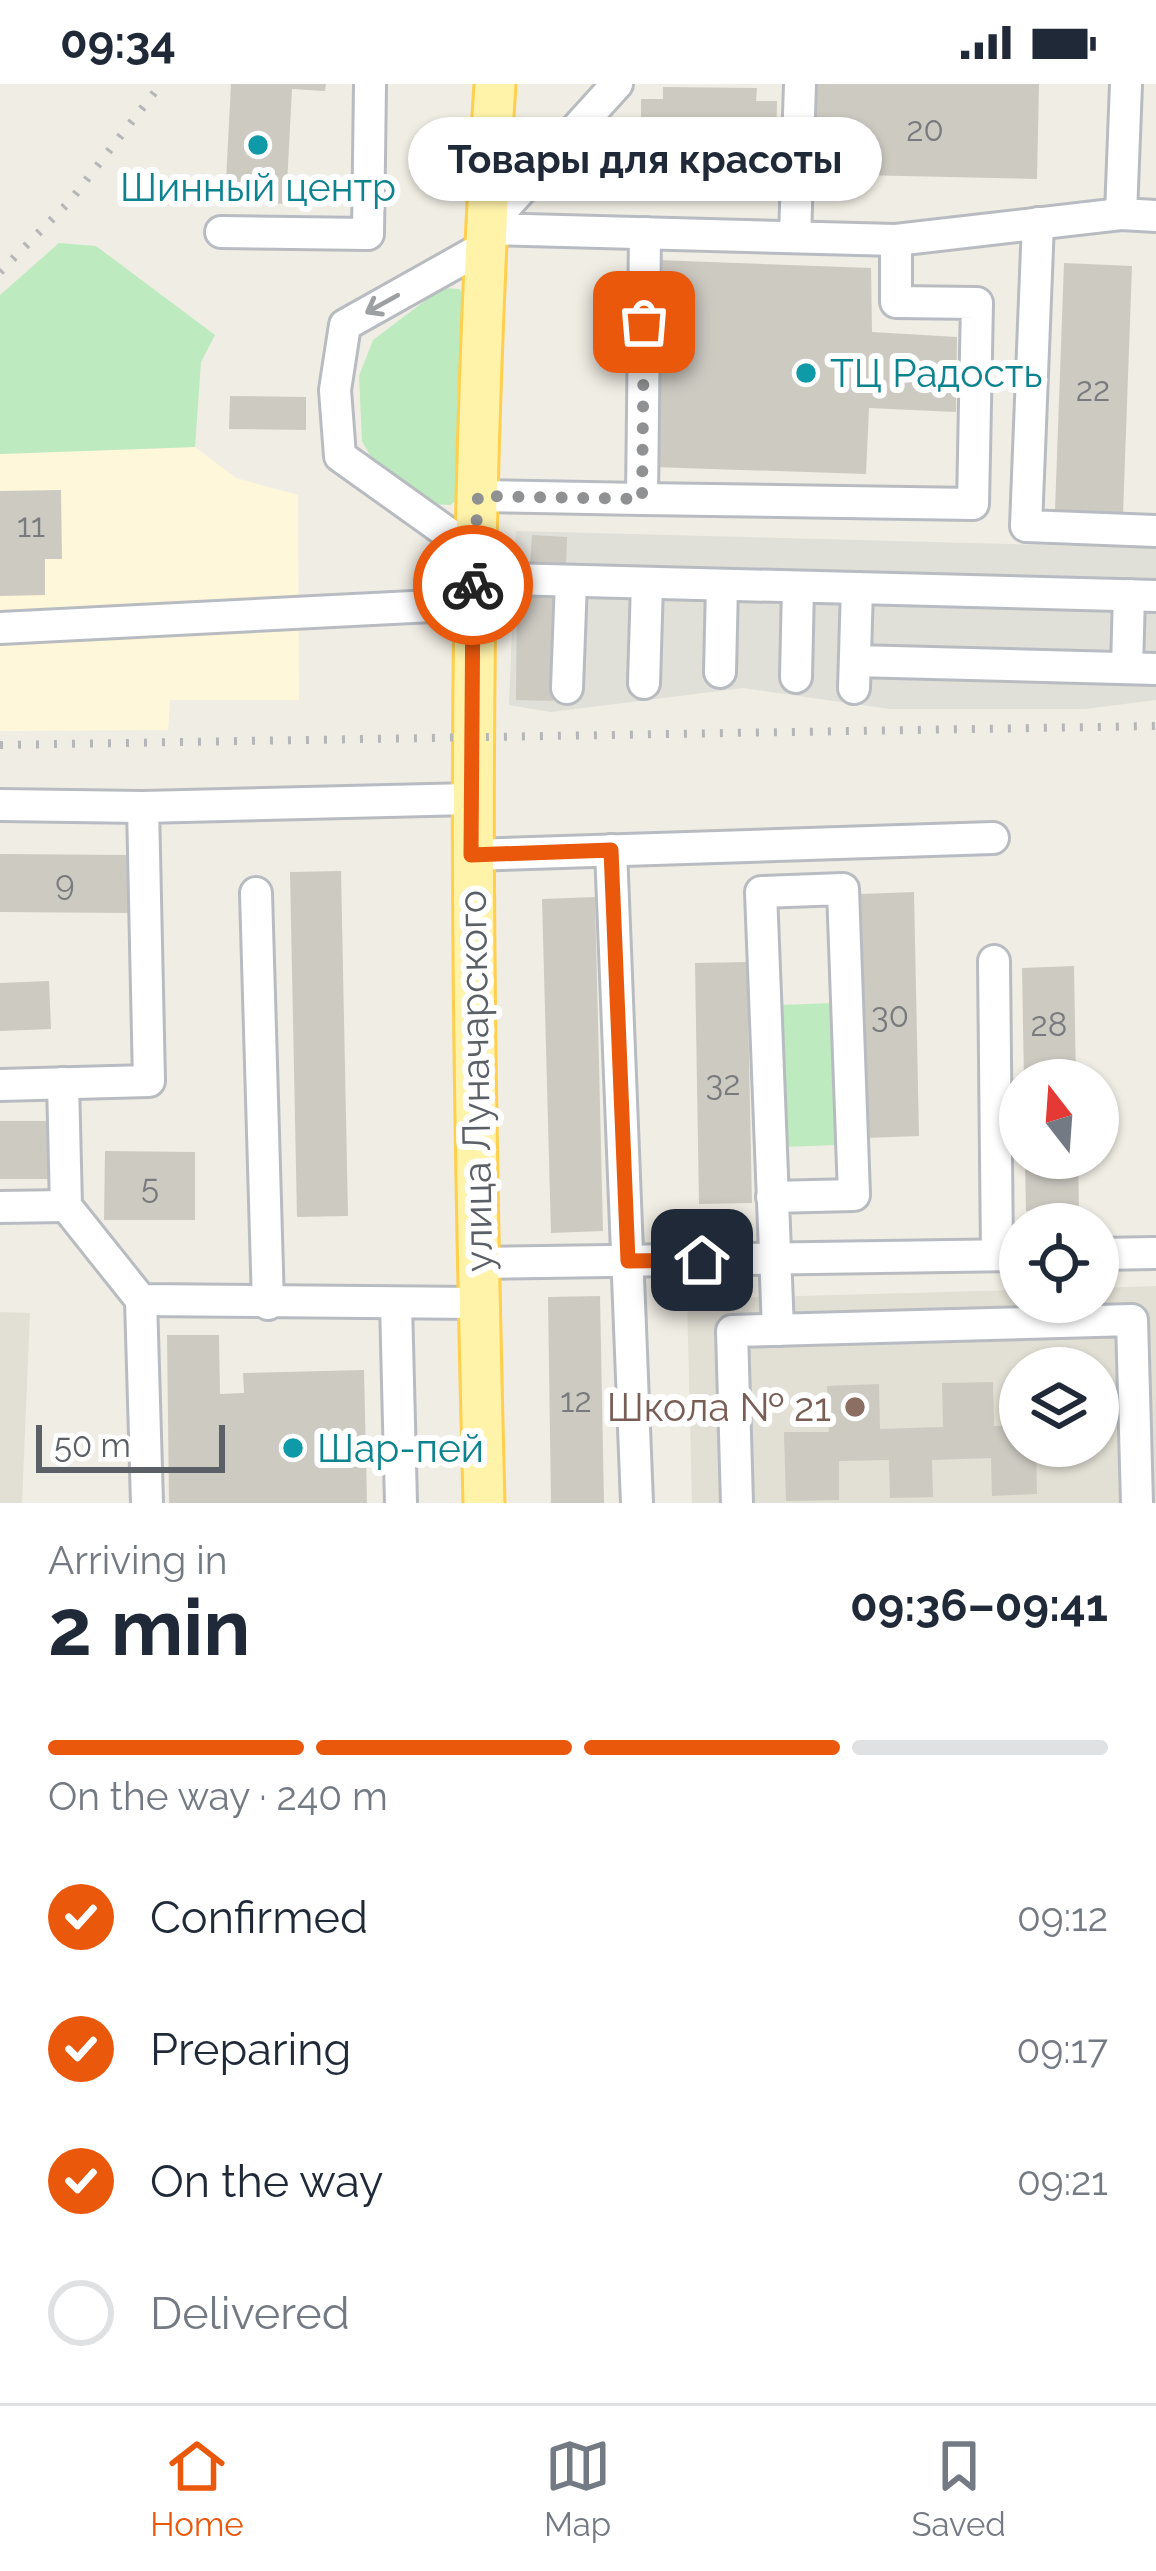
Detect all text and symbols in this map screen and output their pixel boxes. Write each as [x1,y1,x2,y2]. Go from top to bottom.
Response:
text: 09:34 [60,16,176,69]
house number: 20 [906,110,944,149]
callout: Товары для красоты [407,118,881,202]
marker: Шинный центр [245,132,271,158]
text: Товары для красоты [448,136,843,182]
place label: Шинный центр [120,164,396,210]
pin [593,271,695,373]
icon: bag [611,289,677,355]
one-way arrow [366,293,401,317]
place label: ТЦ Радость [830,350,1042,396]
marker: ТЦ Радость [793,360,819,386]
house number: 22 [1076,370,1110,409]
house number: 11 [17,506,45,545]
courier [413,525,533,645]
icon: bike [440,552,506,618]
house number: 9 [55,864,75,903]
street label: улица Луначарского [449,890,501,1272]
house number: 30 [871,996,909,1035]
house number: 28 [1031,1005,1067,1044]
north arrow [999,1059,1119,1179]
map controls [999,1059,1119,1467]
house number: 32 [706,1064,740,1103]
house number: 5 [141,1167,159,1206]
button: locate [999,1203,1119,1323]
pin [651,1209,753,1311]
icon: home [669,1227,735,1293]
button: layers [999,1347,1119,1467]
house number: 12 [560,1381,592,1420]
place label: Школа № 21 [607,1384,831,1430]
marker: Школа № 21 [842,1394,868,1420]
scale bar [36,1419,225,1472]
place label: Шар-пей [317,1425,484,1471]
text: 50 m [54,1426,131,1465]
marker: Шар-пей [280,1435,306,1461]
text: Arriving in [48,1537,228,1583]
text: 09:36–09:41 [850,1579,1108,1632]
text: 2 min [48,1582,250,1673]
text: On the way · 240 m [48,1773,388,1819]
icon: check [48,1884,114,1950]
text: Confirmed [150,1891,368,1944]
text: 09:12 [1017,1894,1108,1940]
icon: check [48,2016,114,2082]
text: Preparing [150,2023,351,2076]
text: 09:17 [1017,2026,1108,2072]
icon: check [48,2148,114,2214]
text: On the way [150,2155,384,2208]
text: 09:21 [1017,2158,1108,2204]
text: Delivered [150,2287,350,2340]
tab: Home [150,2433,244,2544]
tab: Map [544,2433,611,2544]
tab: Saved [911,2433,1006,2544]

